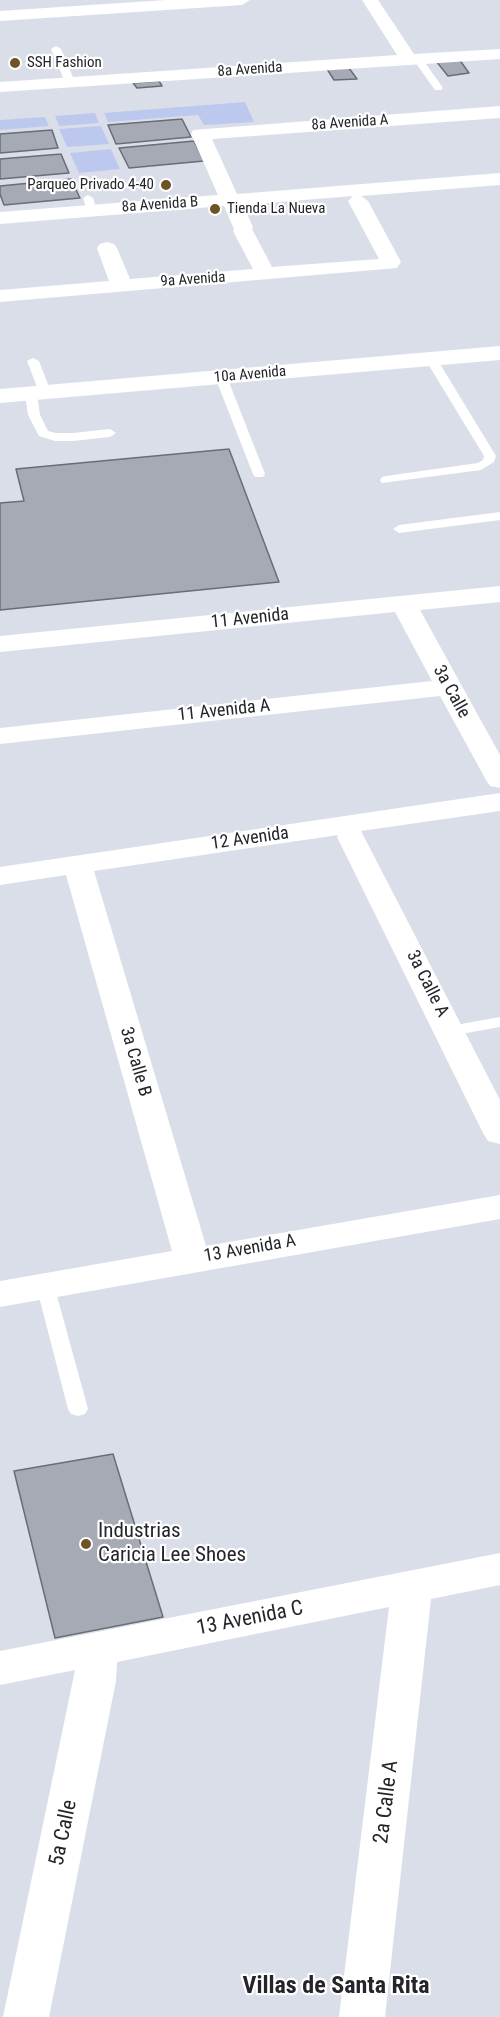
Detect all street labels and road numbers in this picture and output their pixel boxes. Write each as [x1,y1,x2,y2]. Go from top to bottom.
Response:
street label: 8a Avenida [217,59,283,81]
street label: 8a Avenida A [311,111,389,135]
street label: 8a Avenida B [121,193,199,217]
street label: 9a Avenida [160,269,226,291]
street label: 10a Avenida [213,363,287,387]
street label: 11 Avenida [210,604,290,634]
street label: 3a Calle [428,662,474,722]
street label: 11 Avenida A [177,695,271,727]
street label: 12 Avenida [210,823,290,855]
street label: 3a Calle A [401,947,453,1021]
street label: 3a Calle B [115,1025,155,1099]
street label: 13 Avenida A [202,1230,298,1268]
street label: 13 Avenida C [195,1596,305,1642]
street label: 2a Calle A [369,1759,405,1845]
street label: 5a Calle [45,1798,83,1868]

